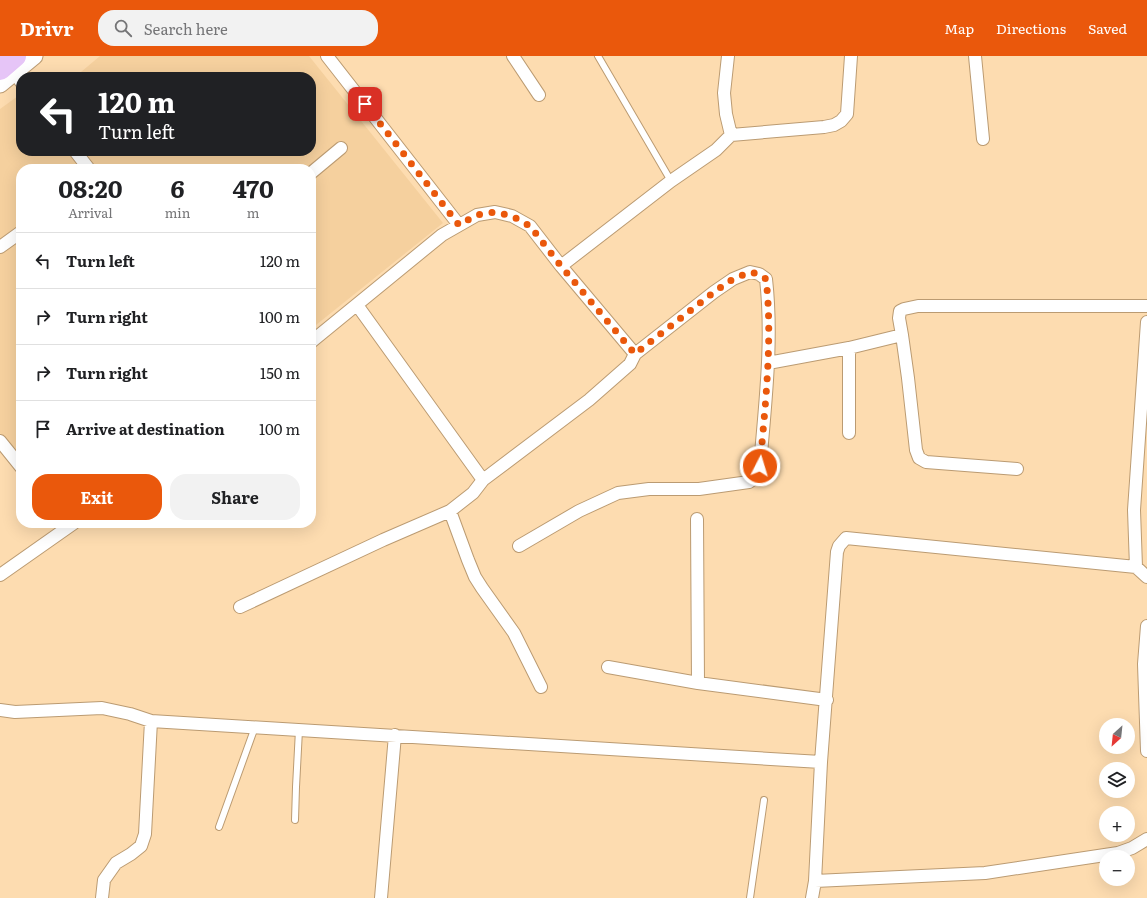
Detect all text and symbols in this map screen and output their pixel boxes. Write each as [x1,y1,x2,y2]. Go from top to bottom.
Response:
search box [98,10,378,46]
text: Drivr [20,14,74,42]
icon: search [112,17,134,39]
text: Search here [144,17,228,40]
text: Map [944,18,974,38]
text: Directions [996,18,1066,38]
text: Saved [1088,18,1127,38]
text: 120 m [98,80,175,122]
pin [348,87,382,121]
icon: left [32,88,84,140]
icon: arrive [354,93,376,115]
text: Turn left [98,118,175,145]
text: 08:20 [58,170,123,205]
text: 6 [170,170,185,205]
text: 470 [232,170,274,205]
text: Arrival [68,203,113,222]
text: min [165,203,190,222]
text: m [247,203,259,222]
text: Turn left [66,249,135,272]
text: 120 m [260,249,300,272]
icon: left [32,250,54,272]
text: Turn right [66,305,148,328]
text: 100 m [259,305,300,328]
icon: right [32,306,54,328]
text: Turn right [66,361,148,384]
text: 150 m [260,361,300,384]
icon: right [32,362,54,384]
text: Arrive at destination [66,417,225,440]
text: 100 m [259,417,300,440]
icon: arrive [32,418,54,440]
position arrow [739,445,781,487]
button: Exit [32,474,162,520]
button: Share [170,474,300,520]
north arrow [1099,718,1135,754]
map controls [1099,718,1135,886]
button: layers [1099,762,1135,798]
button: + [1099,806,1135,842]
button: − [1099,850,1135,886]

